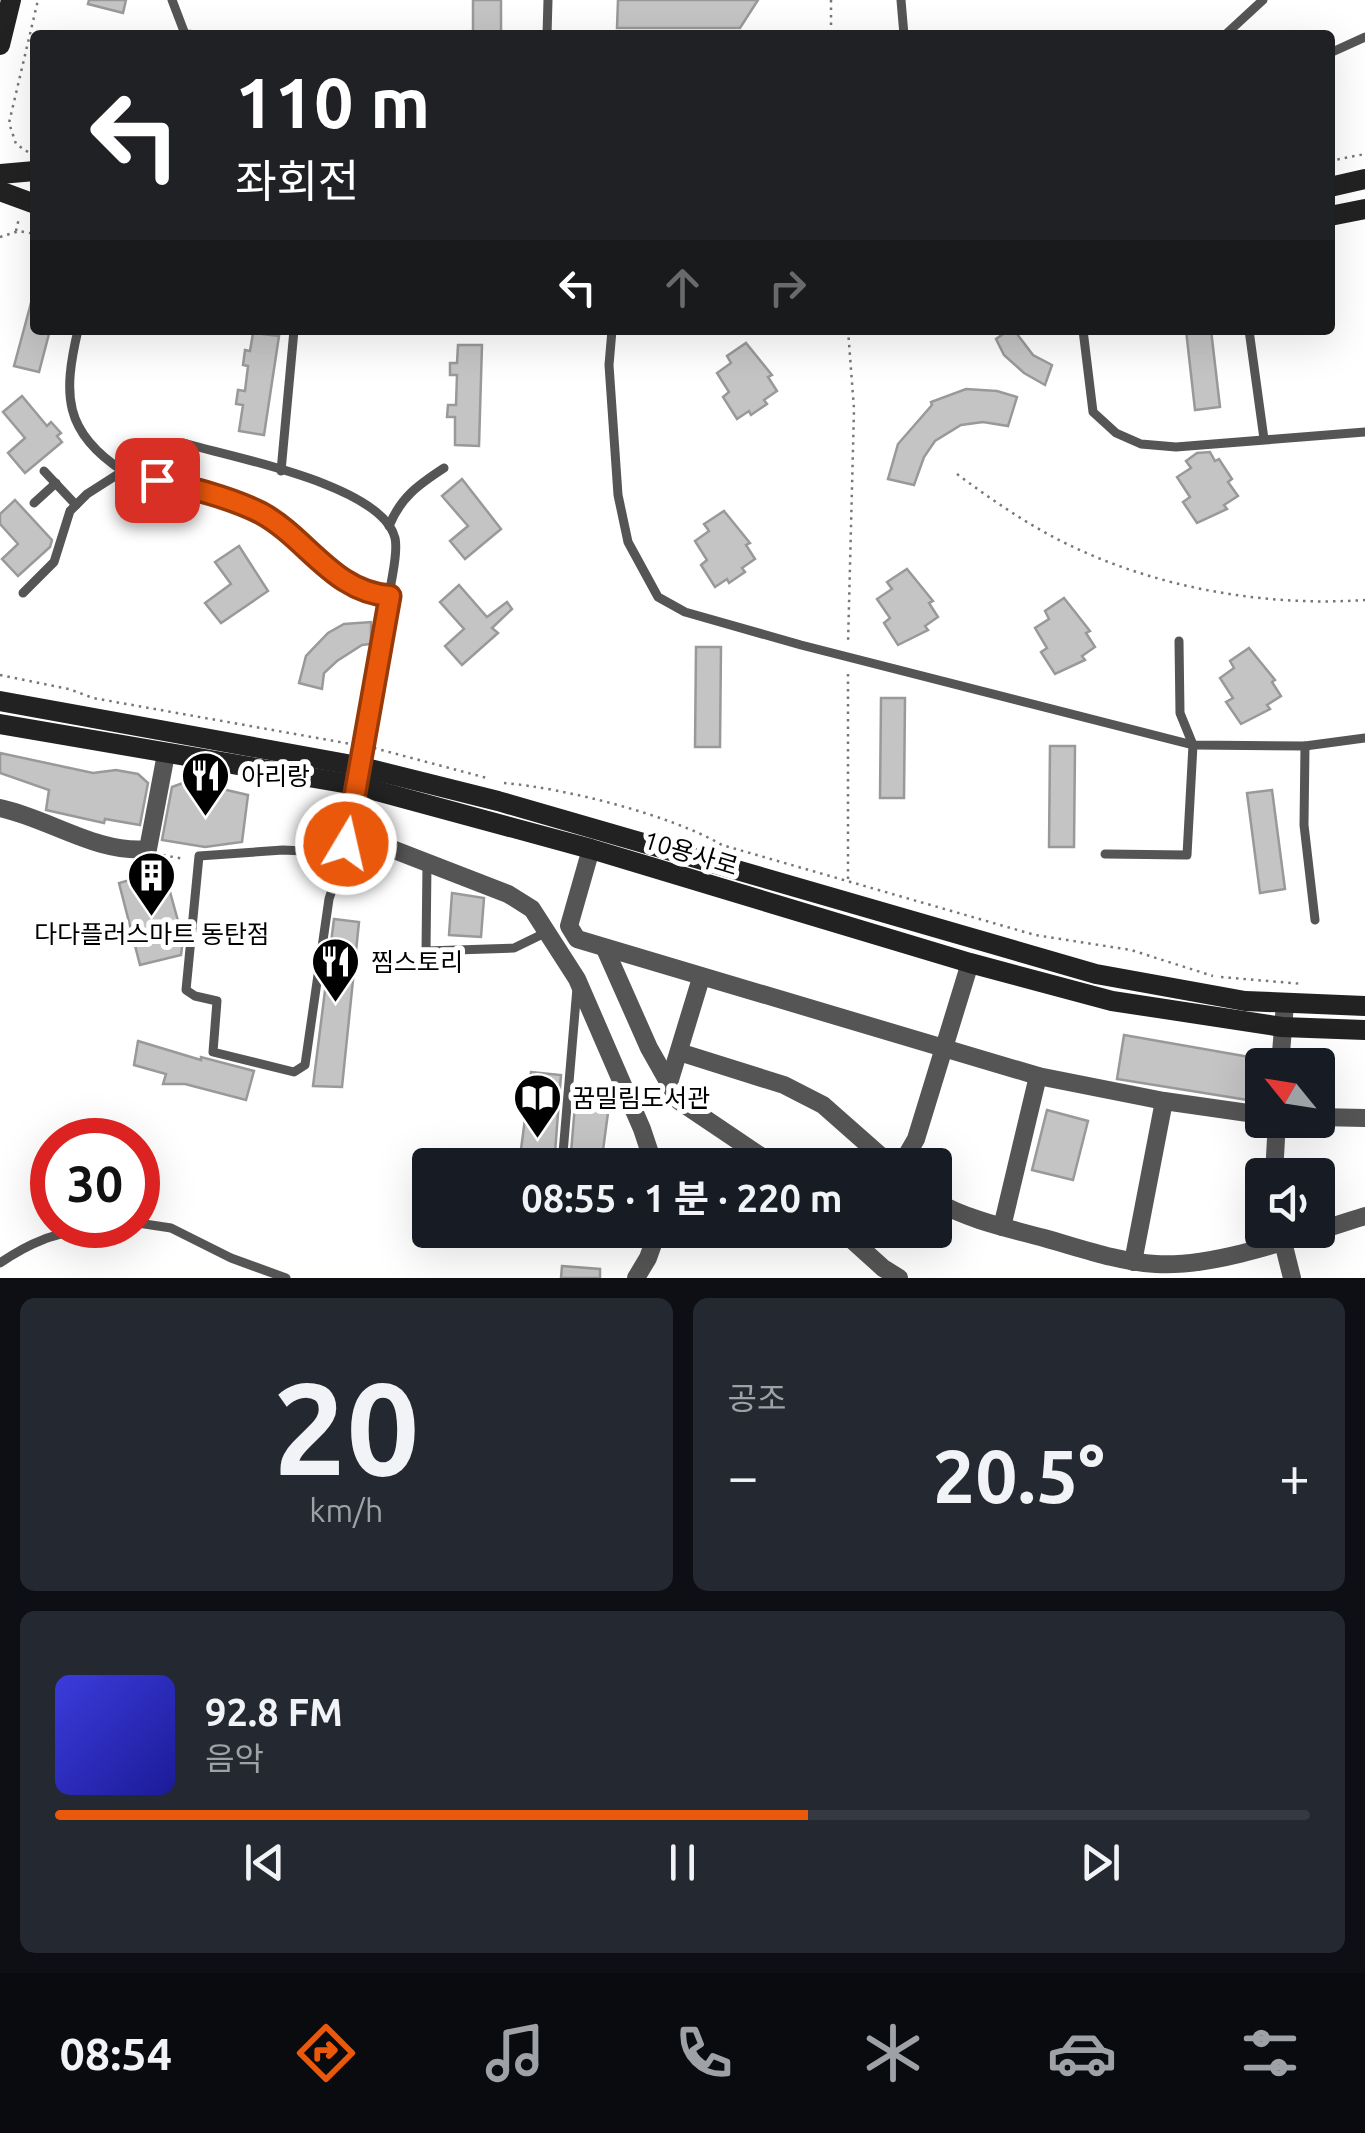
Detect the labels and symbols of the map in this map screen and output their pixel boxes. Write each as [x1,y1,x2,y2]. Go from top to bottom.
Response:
pin [115,438,200,523]
restaurant icon: 아리랑 [180,750,232,818]
place label: 아리랑 [241,762,310,790]
position arrow [294,792,398,896]
street label: 10용사로 [640,825,742,881]
building icon: 다다플러스마트 동탄점 [126,850,178,918]
place label: 다다플러스마트 동탄점 [34,920,270,948]
restaurant icon: 찜스토리 [310,936,362,1004]
place label: 찜스토리 [371,948,463,976]
north arrow [1245,1048,1335,1138]
library icon: 꿈밀림도서관 [511,1072,563,1140]
place label: 꿈밀림도서관 [572,1084,710,1112]
speed limit sign: 30 [30,1118,160,1248]

